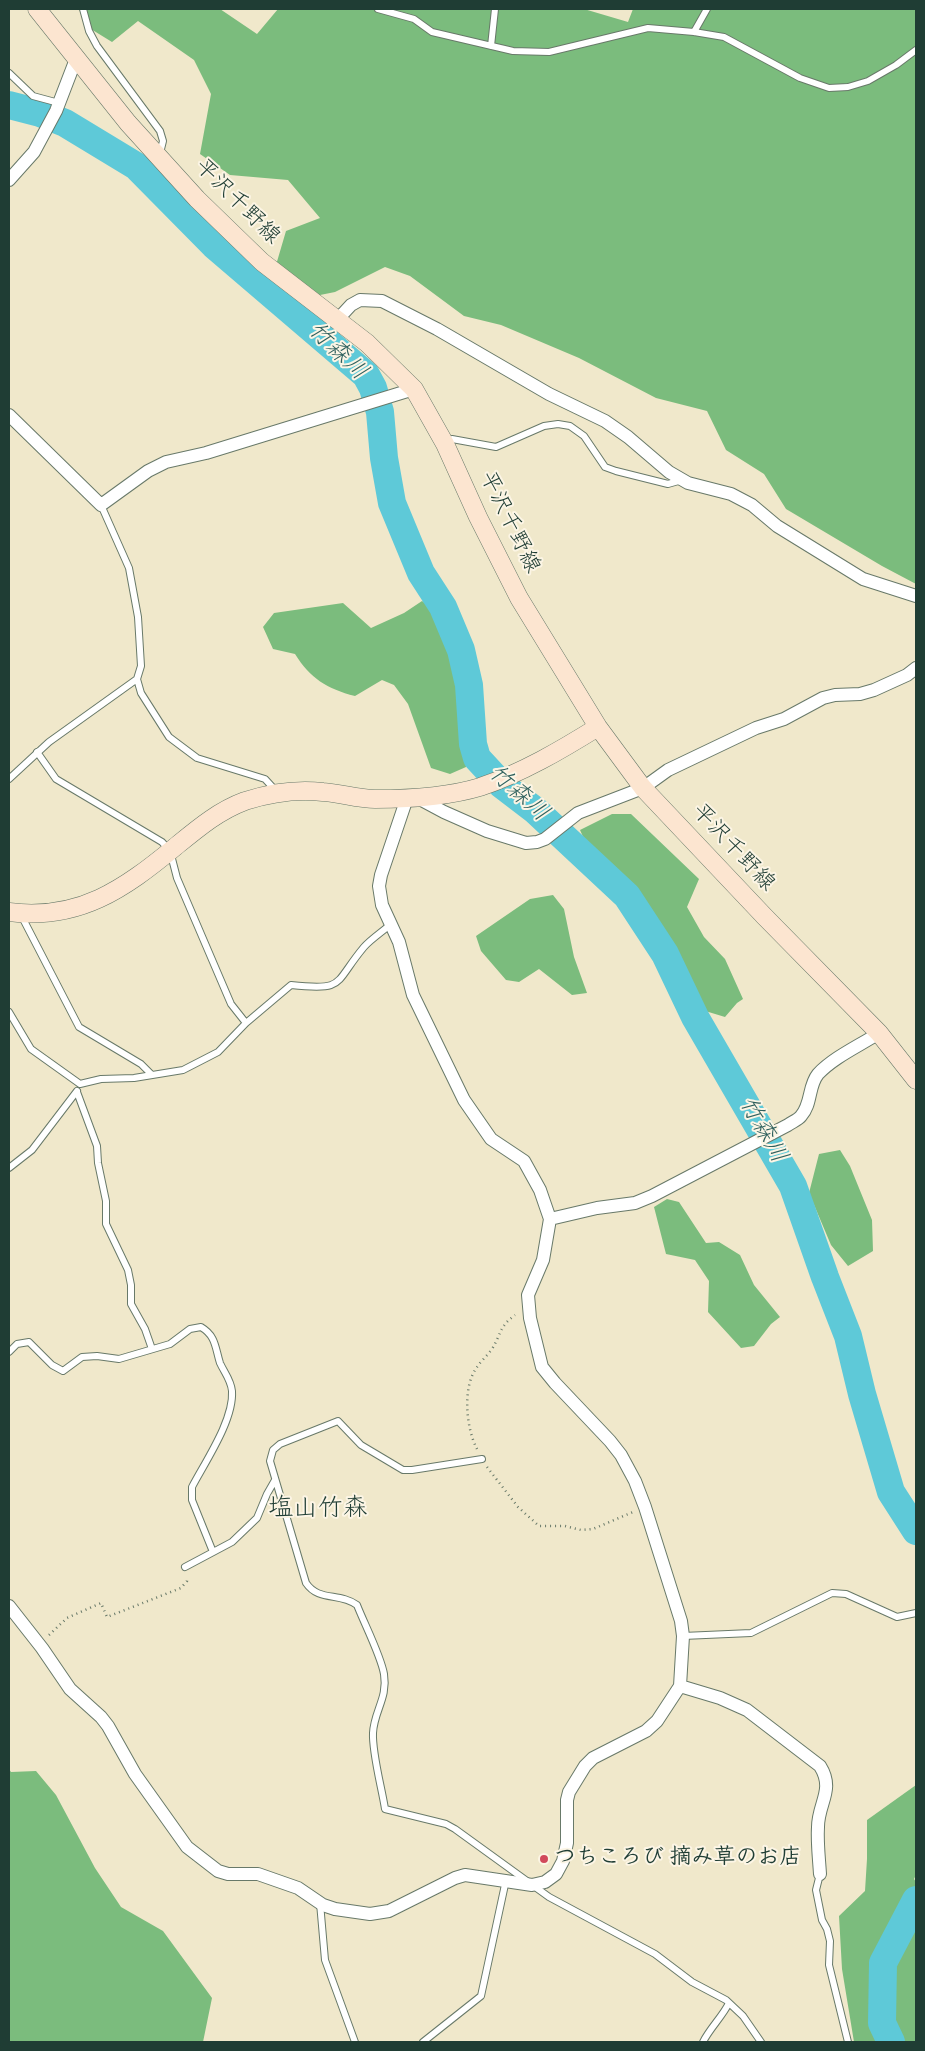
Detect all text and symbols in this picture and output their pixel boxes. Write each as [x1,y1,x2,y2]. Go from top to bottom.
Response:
street label: 平沢千野線 [188,155,284,251]
water label: 竹森川 [300,318,372,388]
street label: 平沢千野線 [472,468,544,578]
water label: 竹森川 [481,760,553,830]
street label: 平沢千野線 [685,800,779,898]
water label: 竹森川 [731,1093,791,1169]
district label: 塩山竹森 [268,1496,368,1526]
place label: つちころび 摘み草のお店 [554,1846,801,1872]
marker: つちころび 摘み草のお店 [538,1853,550,1865]

